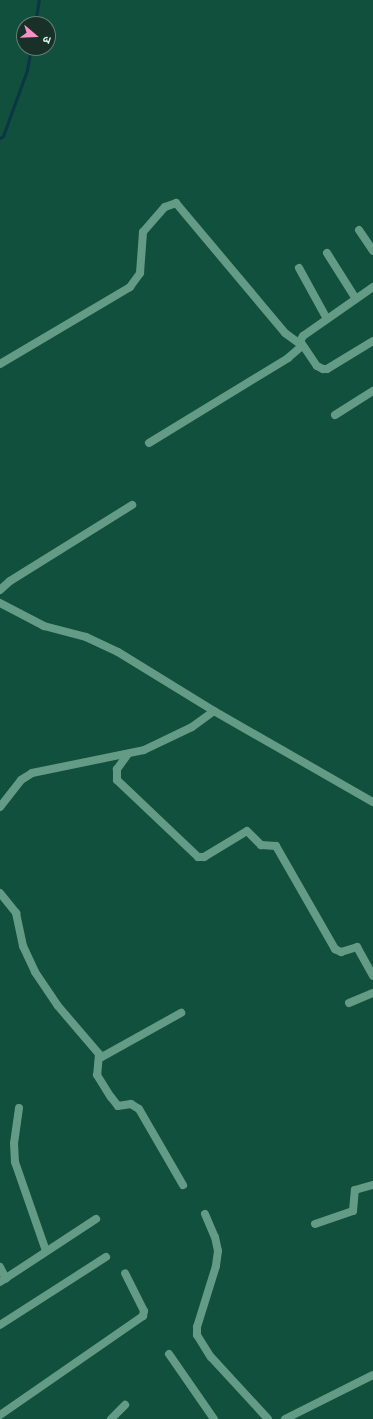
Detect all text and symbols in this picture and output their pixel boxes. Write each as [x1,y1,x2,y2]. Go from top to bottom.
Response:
north arrow [16,16,56,56]
text: उ [40,35,54,45]

